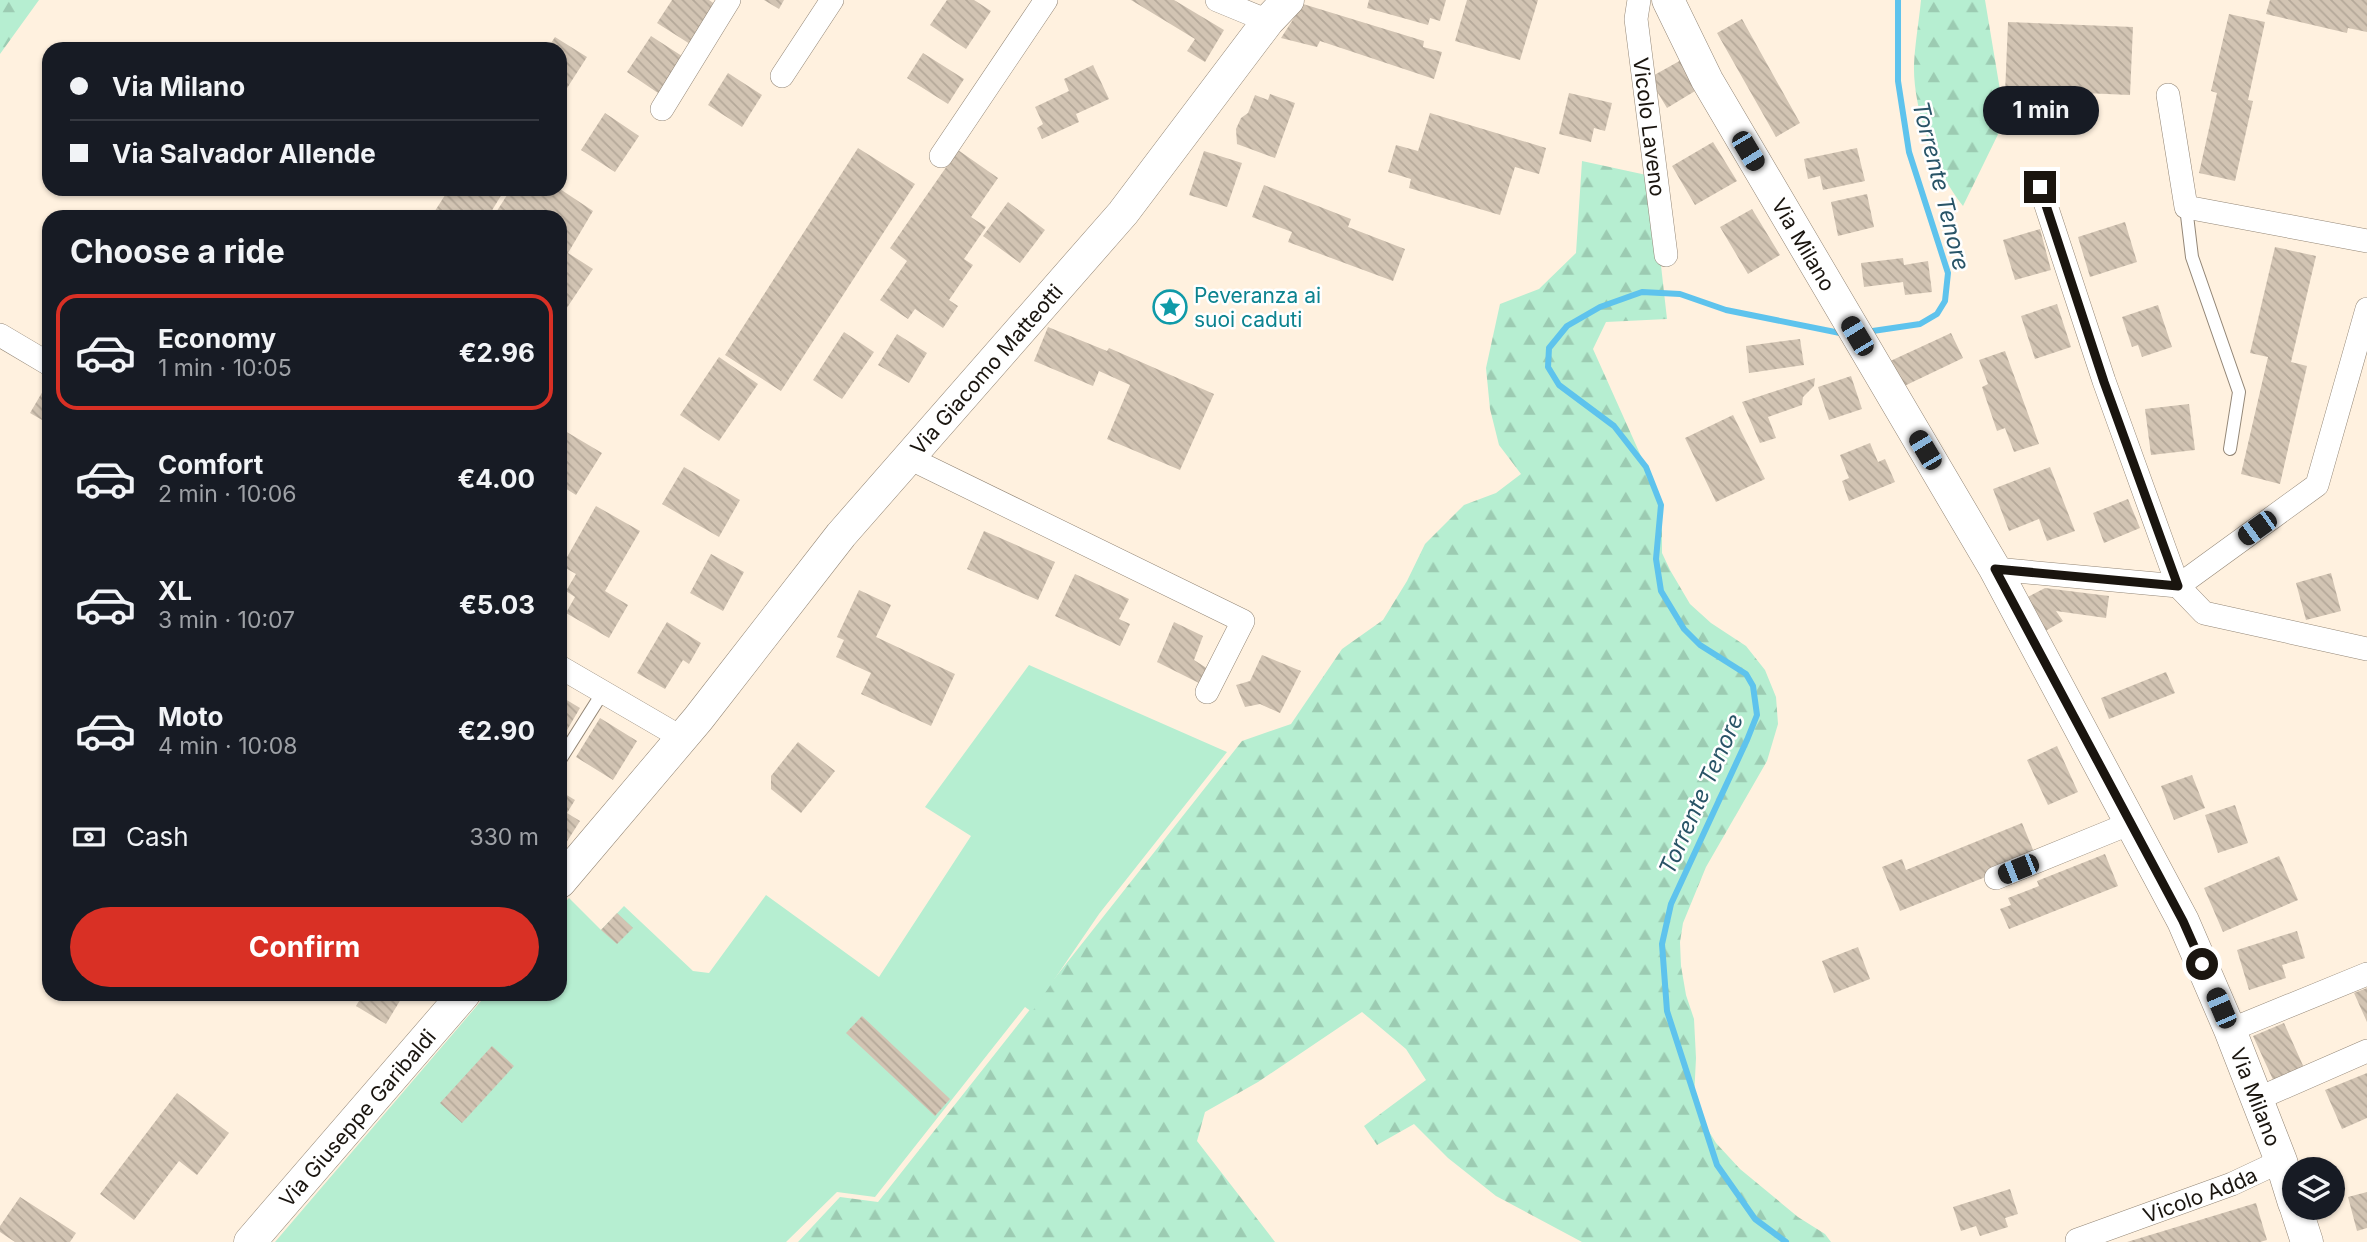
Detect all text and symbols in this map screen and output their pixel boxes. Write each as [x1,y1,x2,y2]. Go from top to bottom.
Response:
street label: Vicolo Laveno [1629,56,1671,198]
text: Via Milano [112,71,245,102]
callout: 1 min [1982,86,2098,134]
text: 1 min [2013,96,2069,124]
water label: Torrente Tenore [1906,99,1976,273]
car [1729,128,1768,174]
text: Via Salvador Allende [112,138,376,169]
route end [2024,171,2056,203]
street label: Via Milano [1767,194,1841,295]
text: Choose a ride [70,232,285,271]
street label: Via Giacomo Matteotti [905,279,1068,460]
place label: Peveranza ai suoi caduti [1194,283,1321,332]
place icon: Peveranza ai suoi caduti [1151,288,1189,326]
car [1838,313,1877,359]
icon: car [74,321,137,384]
text: Economy [158,323,276,354]
text: €2.96 [459,337,535,368]
text: 1 min · 10:05 [158,354,292,382]
car [1906,427,1945,473]
icon: car [74,447,137,510]
text: Comfort [158,449,263,480]
text: €4.00 [458,463,535,494]
text: 2 min · 10:06 [158,480,297,508]
car [2234,507,2281,549]
icon: car [74,573,137,636]
text: XL [158,575,192,606]
text: €5.03 [459,589,535,620]
text: 3 min · 10:07 [158,606,295,634]
icon: car [74,699,137,762]
text: Moto [158,701,223,732]
water label: Torrente Tenore [1653,709,1749,879]
text: €2.90 [458,715,535,746]
text: 4 min · 10:08 [158,732,297,760]
icon: cash [70,818,108,856]
text: Cash [126,821,189,852]
text: 330 m [469,823,539,851]
car [1995,851,2042,887]
button: Confirm [70,907,539,987]
route start [2186,948,2218,980]
car [2204,985,2239,1031]
street label: Via Giuseppe Garibaldi [274,1024,441,1212]
street label: Via Milano [2226,1044,2286,1150]
map controls [2282,1157,2345,1220]
button: layers [2282,1157,2345,1220]
street label: Vicolo Adda [2140,1162,2261,1228]

